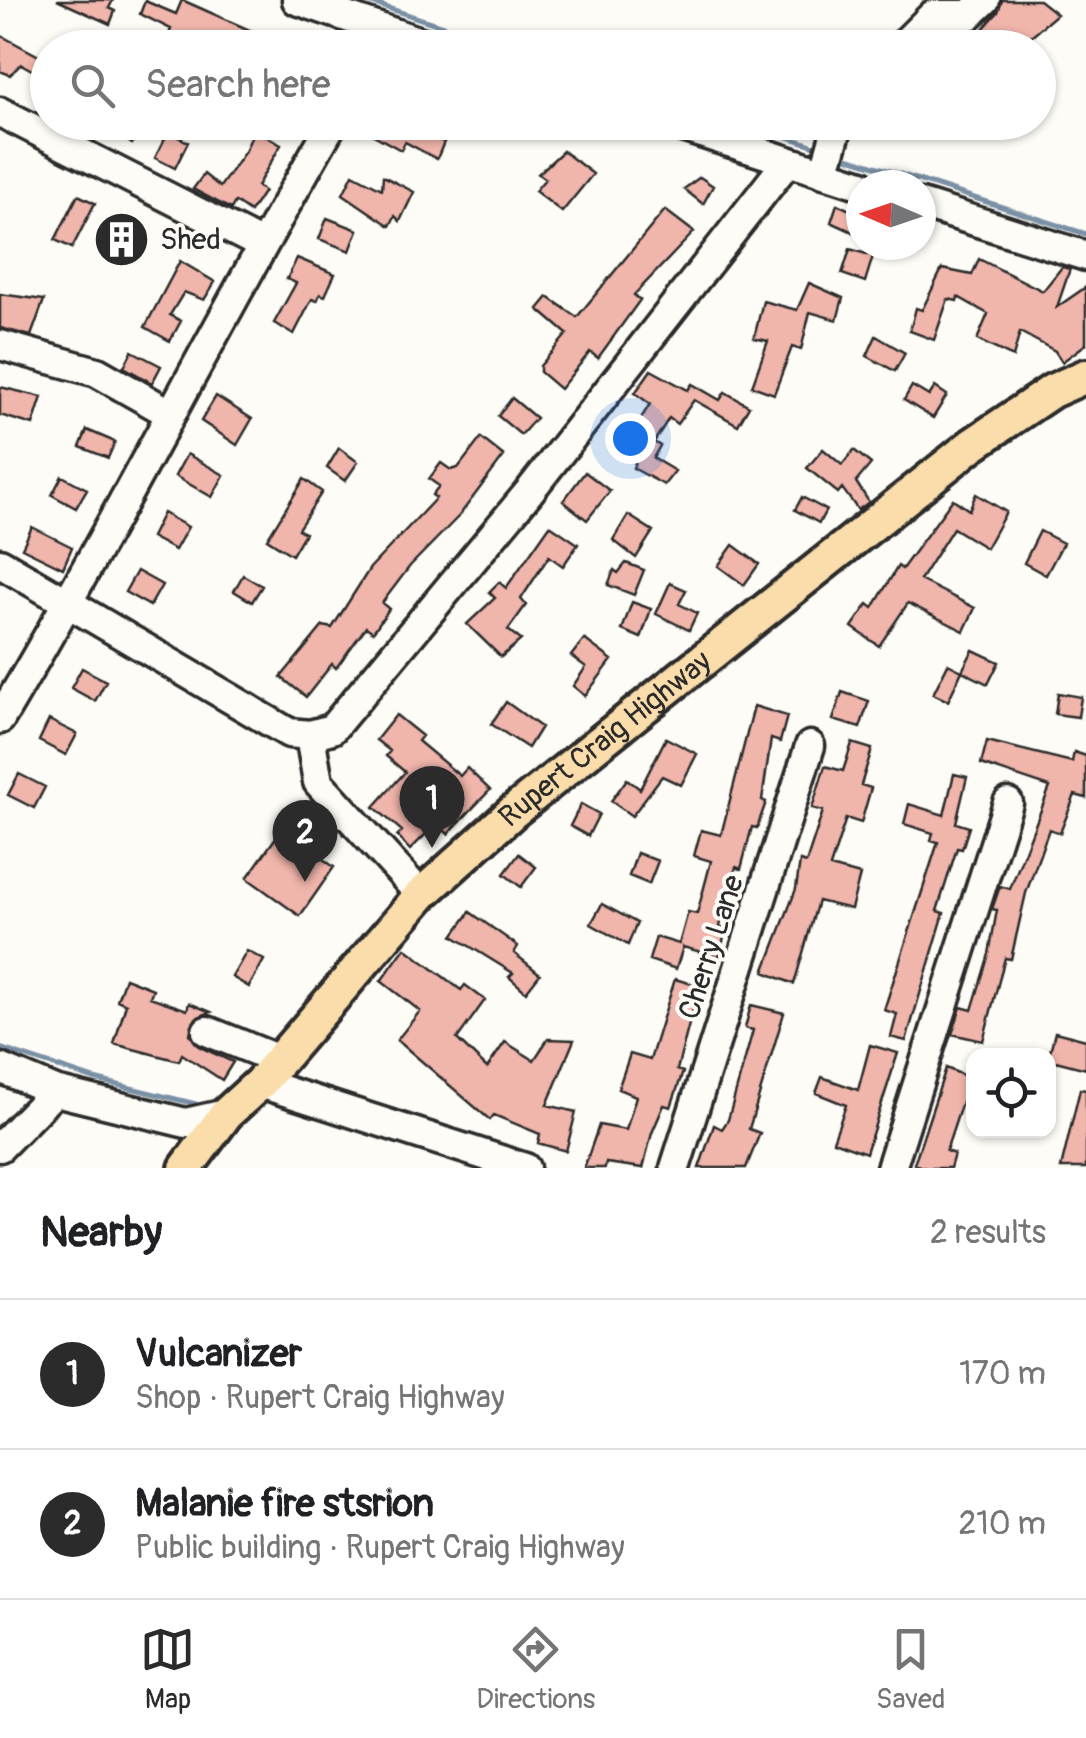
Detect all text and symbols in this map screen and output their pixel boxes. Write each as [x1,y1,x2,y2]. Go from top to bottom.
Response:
search box [30,30,1056,140]
icon: search [65,58,120,113]
text: Search here [145,61,331,109]
north arrow [846,170,936,260]
building icon: Shed [91,209,151,269]
place label: Shed [160,221,221,258]
your location [605,413,656,464]
street label: Rupert Craig Highway [491,643,719,835]
pin: 1 [400,766,464,848]
pin: 2 [272,800,338,882]
street label: Cherry Lane [671,870,752,1024]
map controls [966,1048,1056,1138]
button: locate [966,1048,1056,1138]
text: Nearby [40,1207,162,1259]
text: 2 results [930,1213,1046,1253]
text: Vulcanizer [135,1330,302,1378]
text: 1 [66,1354,79,1394]
text: 170 m [959,1354,1046,1394]
text: Shop · Rupert Craig Highway [135,1378,505,1418]
text: Malanie fire stsrion [135,1480,434,1528]
text: 2 [64,1504,81,1544]
text: 210 m [958,1504,1046,1544]
text: Public building · Rupert Craig Highway [135,1528,625,1568]
tab: Map [140,1622,195,1717]
tab: Directions [476,1622,595,1717]
tab: Saved [876,1622,946,1717]

